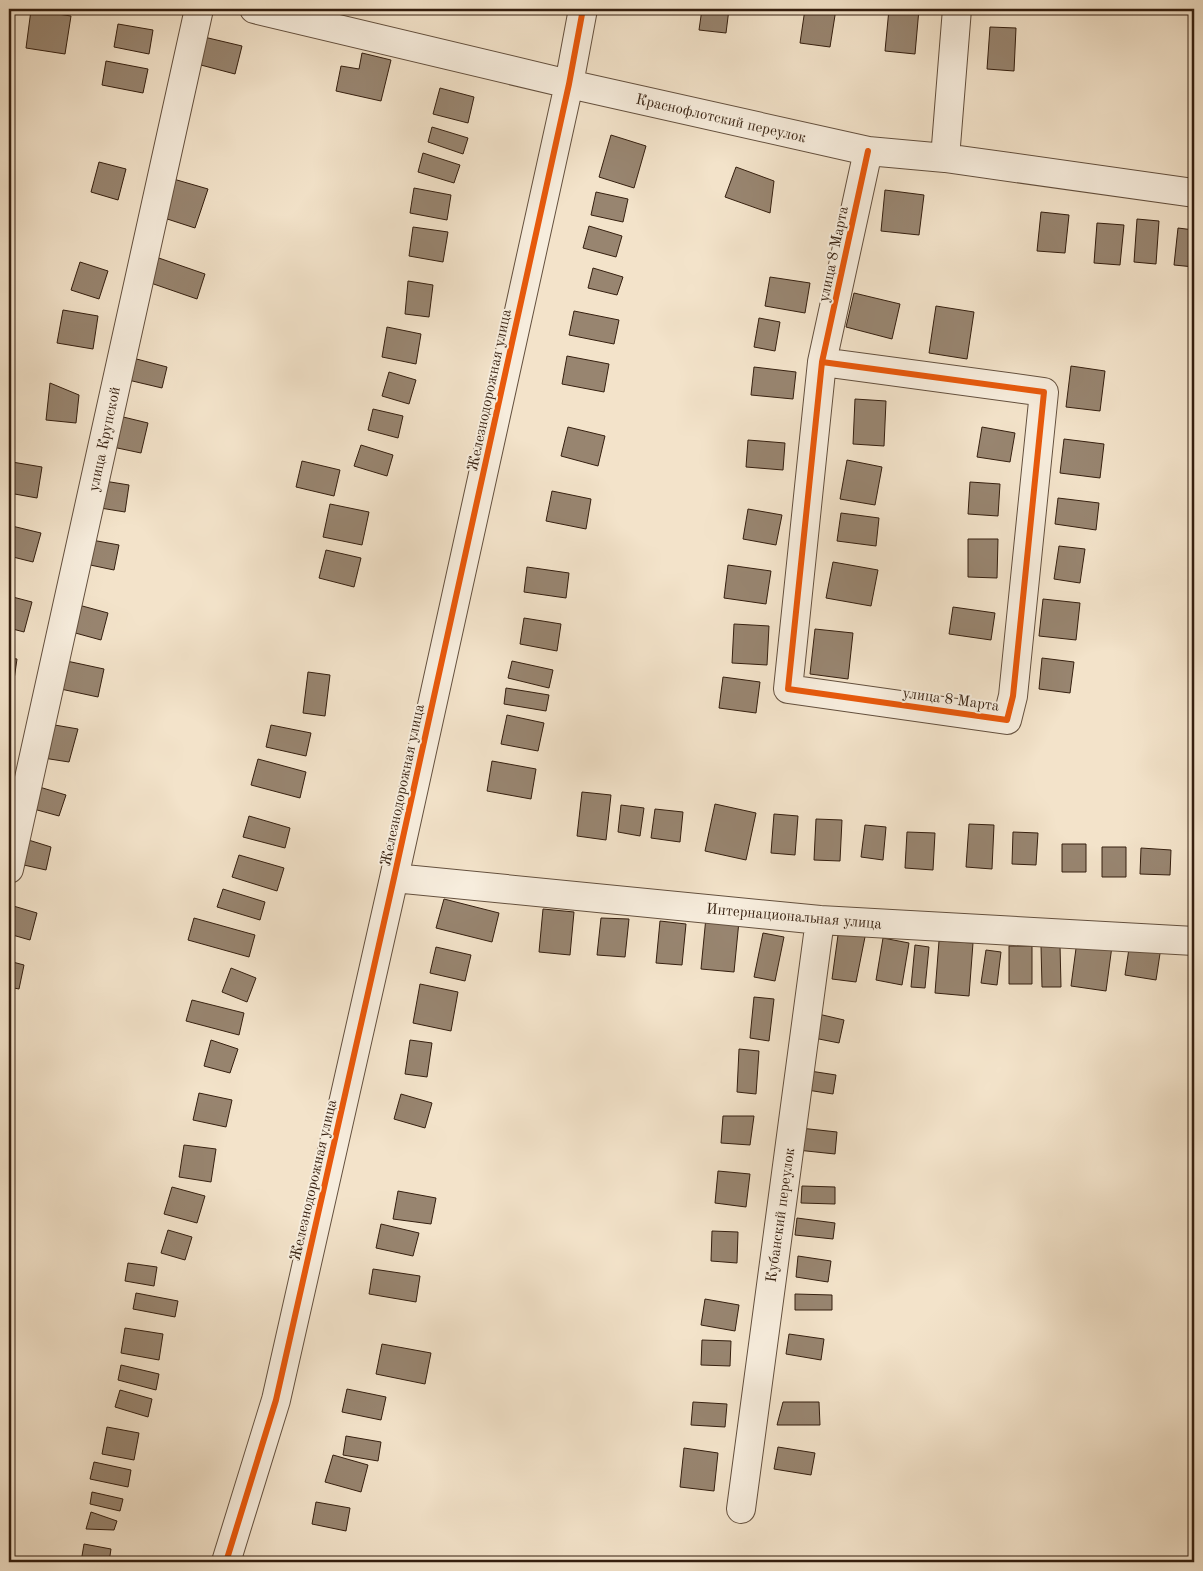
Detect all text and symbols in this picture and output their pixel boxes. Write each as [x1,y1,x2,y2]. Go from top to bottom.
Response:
street label: Краснофлотский переулок [634,93,808,146]
street label: улица 8 Марта [817,204,852,304]
street label: Железнодорожная улица [466,307,515,473]
street label: улица Крупской [87,386,124,493]
street label: улица 8 Марта [901,686,1001,715]
street label: Железнодорожная улица [379,702,428,868]
street label: Интернациональная улица [705,902,883,933]
street label: Железнодорожная улица [289,1098,340,1262]
street label: Кубанский переулок [765,1146,798,1283]

